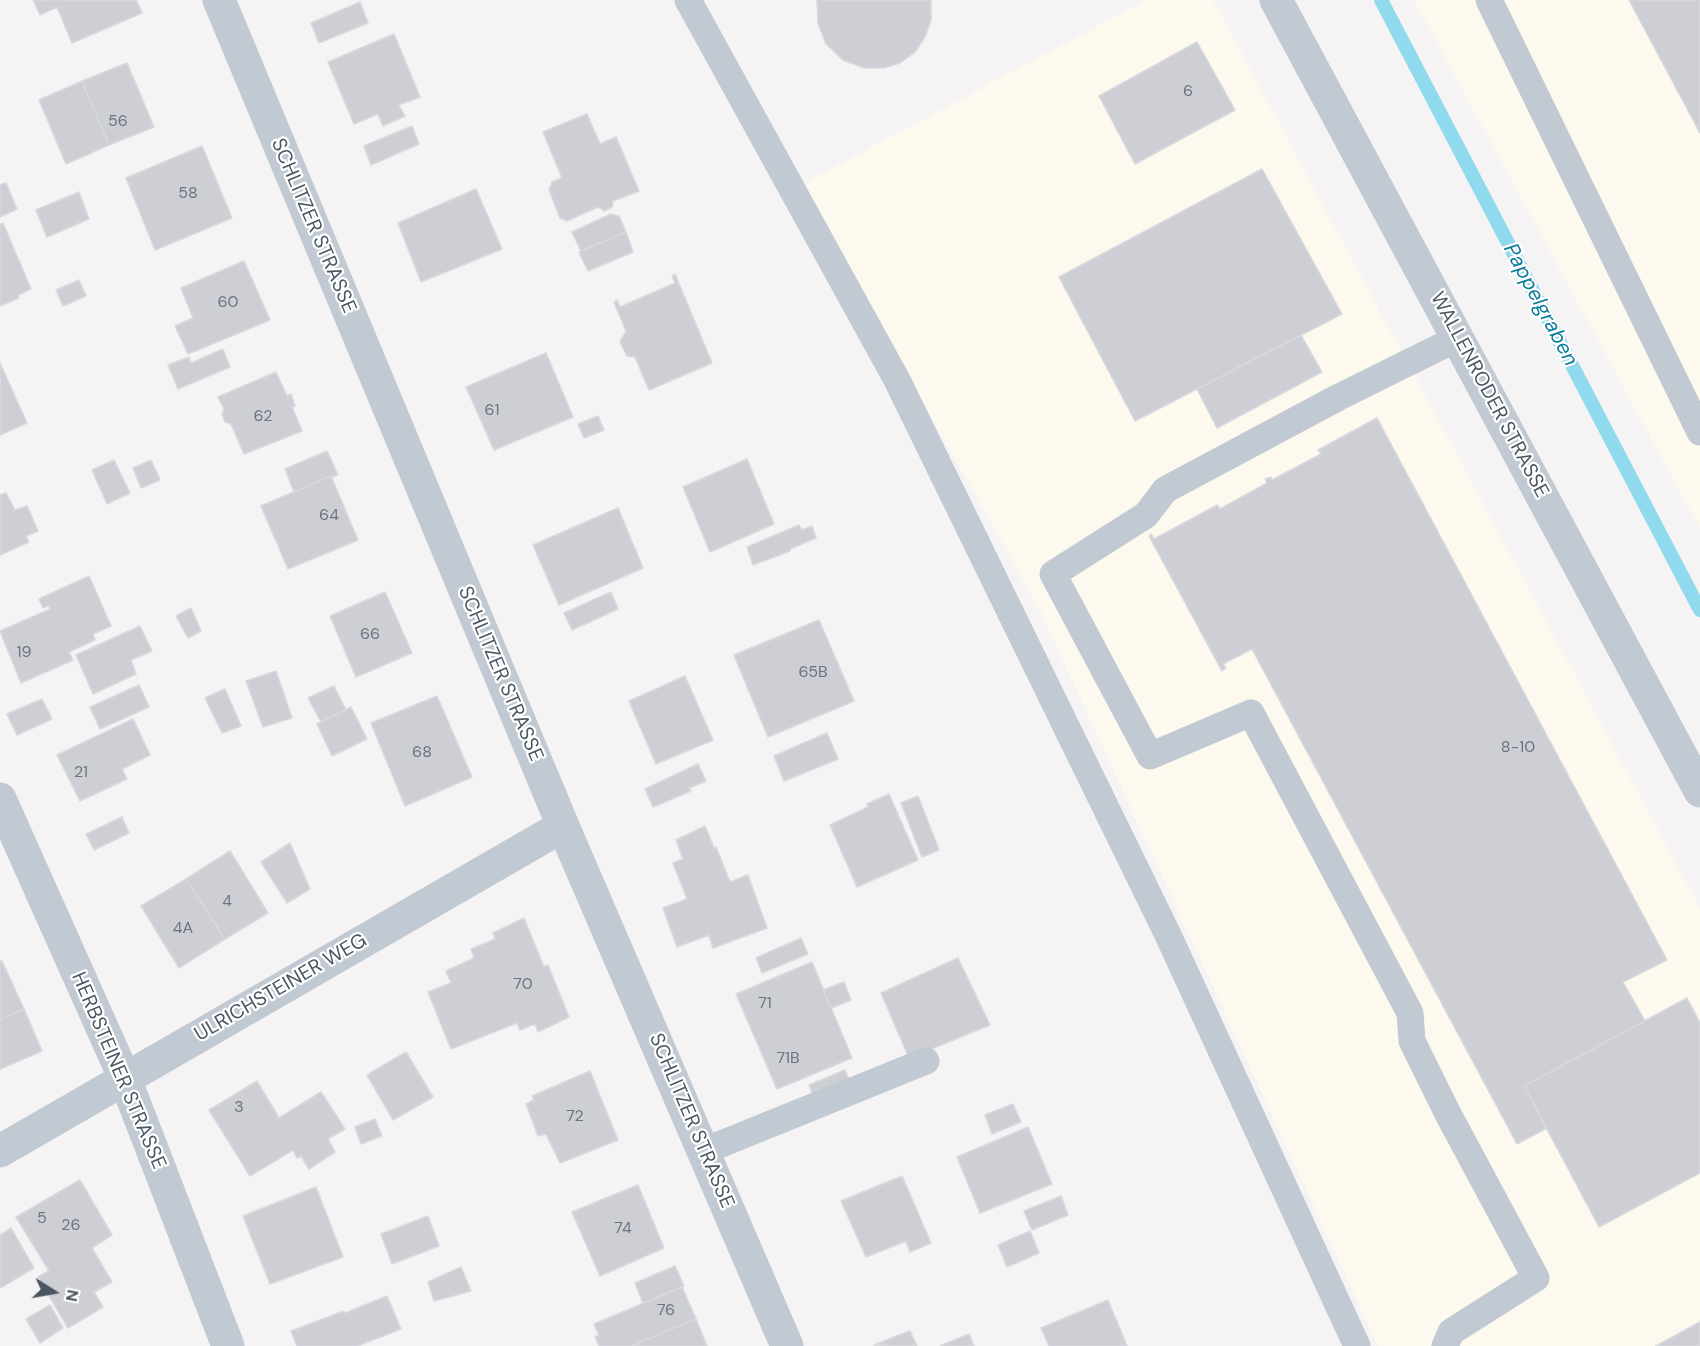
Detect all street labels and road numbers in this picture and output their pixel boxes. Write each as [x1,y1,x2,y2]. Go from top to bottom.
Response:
street label: SCHLITZER STRASSE [265,135,361,317]
street label: WALLENRODER STRASSE [1425,288,1553,502]
street label: SCHLITZER STRASSE [452,583,548,765]
street label: ULRICHSTEINER WEG [191,929,371,1047]
street label: HERBSTEINER STRASSE [66,969,170,1173]
street label: SCHLITZER STRASSE [643,1030,739,1212]

